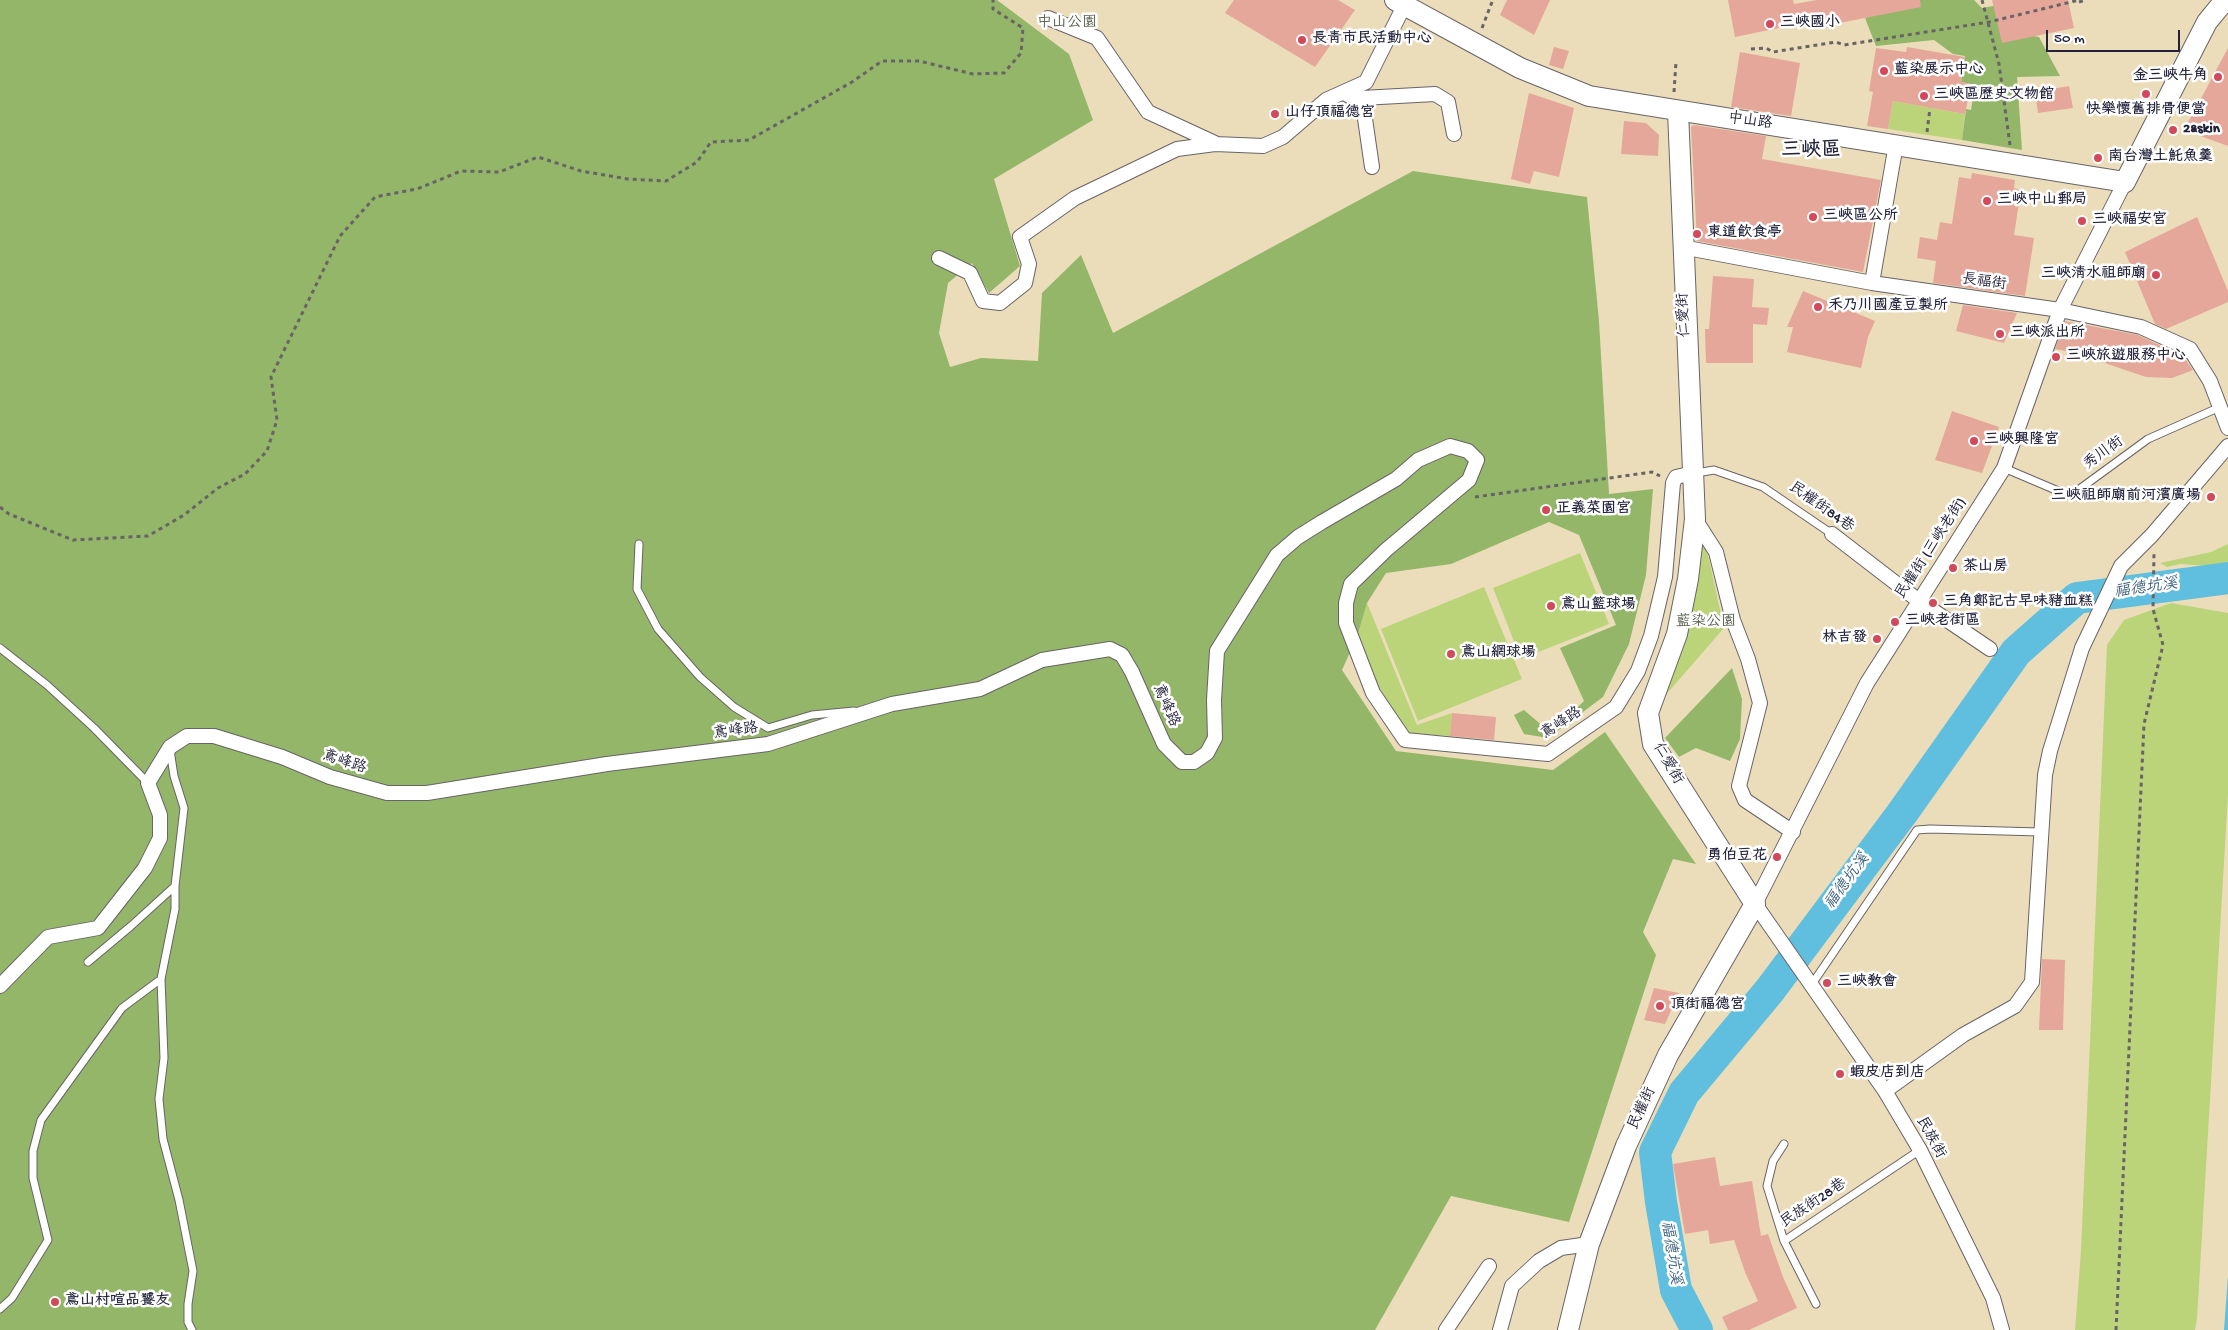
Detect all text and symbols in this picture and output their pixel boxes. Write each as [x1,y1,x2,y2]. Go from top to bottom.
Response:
park label: 中山公園 [1037,15,1097,33]
place label: 三峽國小 [1780,15,1840,33]
marker: 三峽國小 [1764,18,1776,30]
scale bar [2048,20,2182,52]
text: 50 m [2054,30,2085,48]
place label: 長青市民活動中心 [1312,31,1432,49]
marker: 長青市民活動中心 [1296,34,1308,46]
place label: 藍染展示中心 [1894,62,1984,80]
marker: 藍染展示中心 [1878,65,1890,77]
place label: 金三峽牛角 [2133,68,2208,86]
marker: 金三峽牛角 [2212,71,2224,83]
place label: 三峽區歷史文物館 [1934,87,2054,105]
marker: 快樂懷舊排骨便當 [2140,88,2152,100]
marker: 三峽區歷史文物館 [1918,90,1930,102]
place label: 快樂懷舊排骨便當 [2086,102,2206,120]
place label: 山仔頂福德宮 [1285,105,1375,123]
marker: 山仔頂福德宮 [1269,108,1281,120]
street label: 中山路 [1726,110,1774,134]
place label: 2&skin [2183,121,2220,139]
marker: 2&skin [2167,124,2179,136]
district label: 三峽區 [1781,140,1841,164]
place label: 南台灣土魠魚羹 [2108,149,2213,167]
marker: 南台灣土魠魚羹 [2092,152,2104,164]
place label: 三峽中山郵局 [1997,192,2087,210]
marker: 三峽中山郵局 [1981,195,1993,207]
place label: 三峽區公所 [1823,208,1898,226]
marker: 三峽區公所 [1807,211,1819,223]
place label: 三峽福安宮 [2092,212,2167,230]
marker: 三峽福安宮 [2076,215,2088,227]
place label: 東道飲食亭 [1707,225,1782,243]
marker: 東道飲食亭 [1691,228,1703,240]
place label: 三峽清水祖師廟 [2041,266,2146,284]
marker: 三峽清水祖師廟 [2150,269,2162,281]
street label: 長福街 [1960,271,2008,295]
street label: 仁愛街 [1675,292,1695,338]
place label: 禾乃川國產豆製所 [1828,298,1948,316]
marker: 禾乃川國產豆製所 [1812,301,1824,313]
place label: 三峽派出所 [2010,325,2085,343]
marker: 三峽派出所 [1994,328,2006,340]
place label: 三峽旅遊服務中心 [2066,348,2186,366]
marker: 三峽旅遊服務中心 [2050,351,2062,363]
place label: 三峽興隆宮 [1984,432,2059,450]
street label: 秀川街 [2081,433,2127,475]
marker: 三峽興隆宮 [1968,435,1980,447]
street label: 民權街84巷 [1785,479,1857,537]
place label: 三峽祖師廟前河濱廣場 [2051,488,2201,506]
marker: 三峽祖師廟前河濱廣場 [2205,491,2217,503]
street label: 民權街 (三峽老街) [1893,495,1971,603]
place label: 正義菜園宮 [1556,501,1631,519]
marker: 正義菜園宮 [1540,504,1552,516]
place label: 茶山房 [1963,559,2008,577]
marker: 茶山房 [1947,562,1959,574]
water label: 福德坑溪 [2113,575,2179,603]
place label: 三角鄭記古早味豬血糕 [1943,594,2093,612]
place label: 鳶山籃球場 [1561,597,1636,615]
marker: 三角鄭記古早味豬血糕 [1927,597,1939,609]
marker: 鳶山籃球場 [1545,600,1557,612]
place label: 三峽老街區 [1905,613,1980,631]
park label: 藍染公園 [1676,614,1736,632]
marker: 三峽老街區 [1889,616,1901,628]
place label: 林吉發 [1822,630,1867,648]
marker: 林吉發 [1871,633,1883,645]
place label: 鳶山網球場 [1461,645,1536,663]
marker: 鳶山網球場 [1445,648,1457,660]
street label: 鳶峰路 [1148,682,1182,730]
street label: 鳶峰路 [1538,704,1586,744]
street label: 鳶峰路 [712,720,760,744]
street label: 仁愛街 [1648,740,1686,788]
street label: 鳶峰路 [320,747,368,779]
place label: 勇伯豆花 [1707,848,1767,866]
water label: 福德坑溪 [1821,850,1875,914]
marker: 勇伯豆花 [1771,851,1783,863]
place label: 三峽教會 [1837,974,1897,992]
marker: 三峽教會 [1821,977,1833,989]
place label: 頂街福德宮 [1670,997,1745,1015]
marker: 頂街福德宮 [1654,1000,1666,1012]
place label: 蝦皮店到店 [1850,1065,1925,1083]
marker: 蝦皮店到店 [1834,1068,1846,1080]
street label: 民權街 [1625,1085,1661,1133]
street label: 民族街 [1911,1114,1949,1162]
street label: 民族街28巷 [1778,1175,1850,1233]
water label: 福德坑溪 [1656,1220,1684,1286]
place label: 鳶山村喧品饕友 [65,1293,170,1311]
marker: 鳶山村喧品饕友 [49,1296,61,1308]

